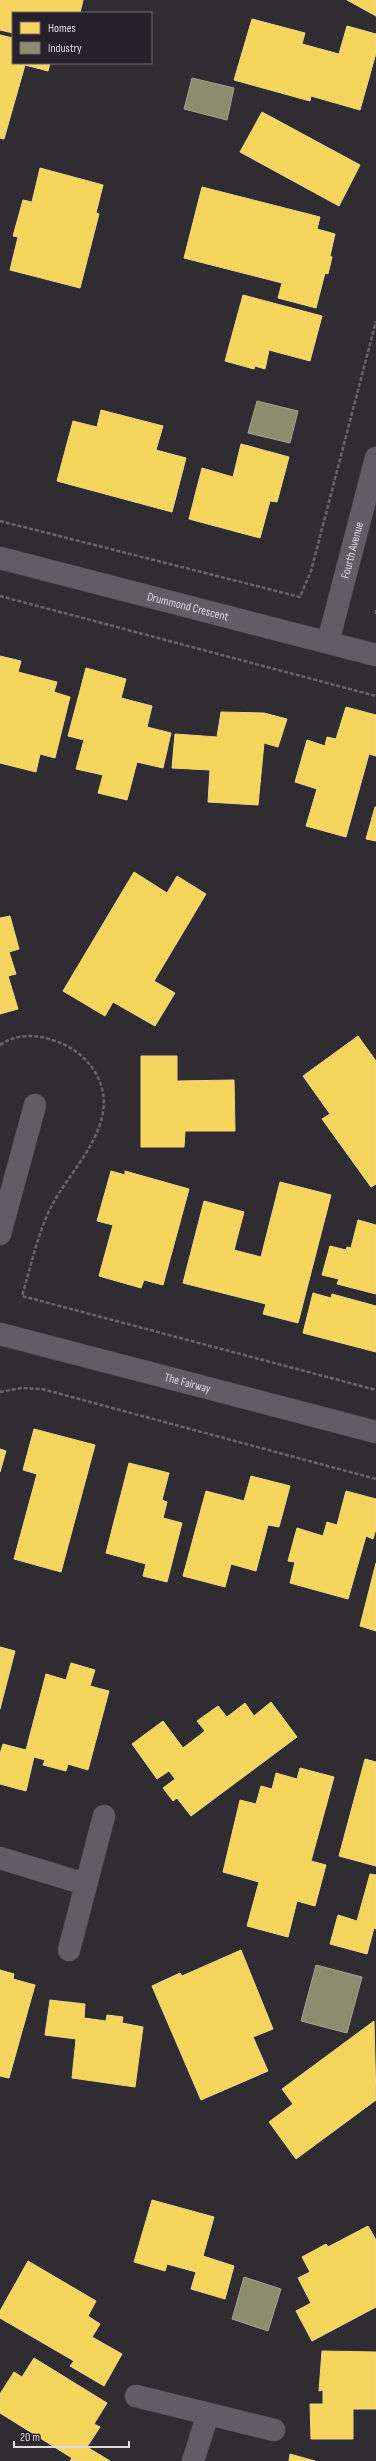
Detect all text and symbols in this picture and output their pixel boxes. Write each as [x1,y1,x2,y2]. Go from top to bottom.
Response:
legend [12,12,152,64]
text: Homes [48,21,76,36]
text: Industry [48,41,82,56]
street label: Fourth Avenue [338,520,367,580]
street label: Drummond Crescent [145,589,230,625]
street label: The Fairway [163,1370,213,1397]
scale bar [14,2423,129,2449]
text: 20 m [20,2430,40,2445]

